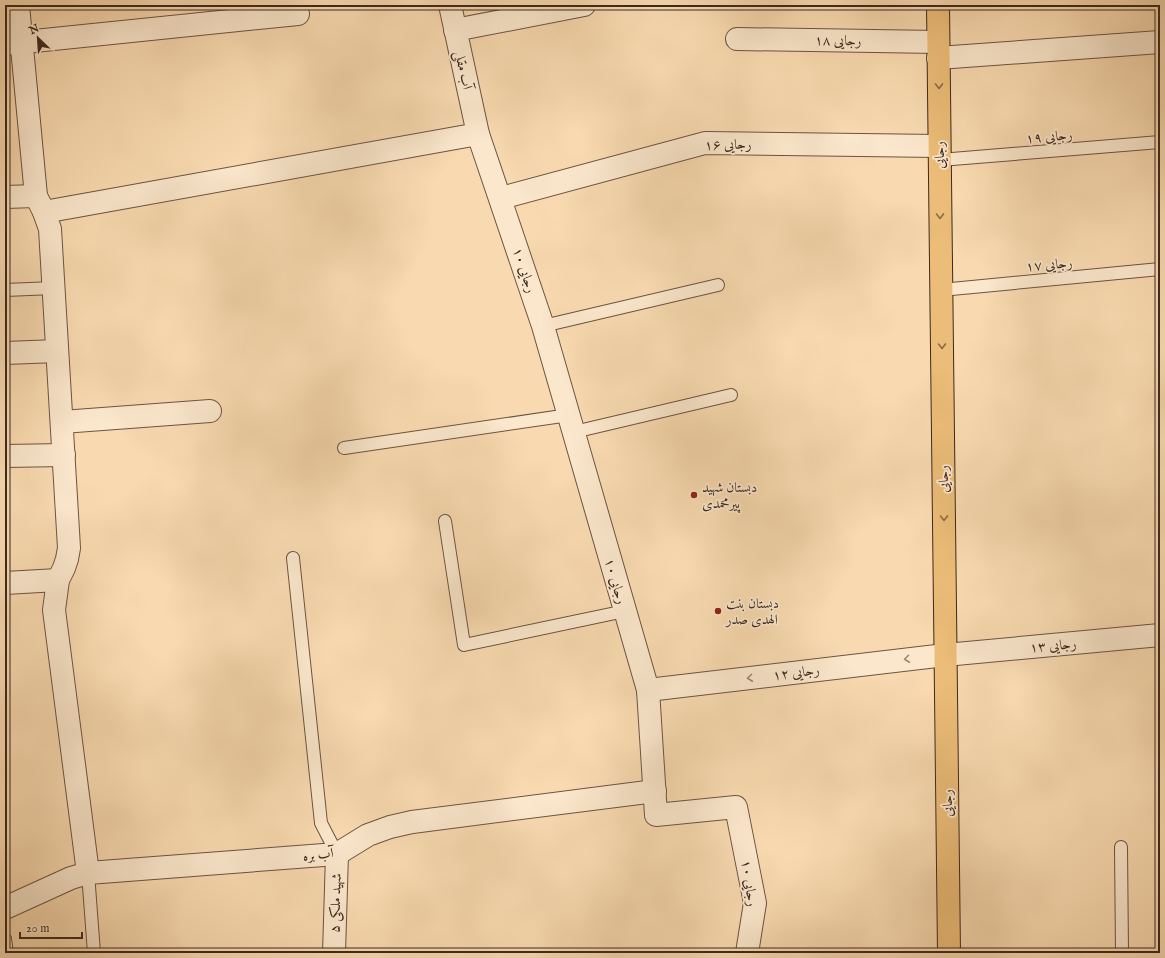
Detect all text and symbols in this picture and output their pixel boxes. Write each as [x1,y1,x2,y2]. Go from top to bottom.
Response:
north arrow [18,18,58,58]
text: N [26,21,42,39]
street label: رجایی ۱۸ [814,32,862,50]
street label: آب مقلی [450,49,477,93]
one-way arrow [934,83,943,89]
street label: رجایی ۱۹ [1025,126,1073,148]
street label: رجایی ۱۶ [704,136,752,154]
street label: رجایی [931,141,949,169]
one-way arrow [936,213,944,219]
street label: رجایی ۱۰ [508,245,540,295]
street label: رجایی ۱۷ [1025,254,1073,276]
one-way arrow [938,343,946,349]
street label: رجایی [935,465,953,493]
place label: دبستان شهید پیرمحمدی [702,479,757,514]
marker: دبستان شهید پیرمحمدی [689,490,699,500]
one-way arrow [940,515,948,521]
street label: رجایی ۱۰ [600,556,630,606]
place label: دبستان بنت الهدی صدر [724,595,779,629]
marker: دبستان بنت الهدی صدر [713,606,723,616]
street label: رجایی ۱۳ [1029,635,1077,657]
one-way arrow [903,654,910,663]
street label: رجایی ۱۲ [772,661,821,685]
one-way arrow [747,673,753,682]
street label: رجایی [939,789,957,817]
street label: آب بره [302,844,336,866]
street label: رجایی ۱۰ [737,859,761,908]
street label: شهید ملکی ۵ [326,873,346,933]
scale bar [20,914,82,940]
text: 20 m [26,921,49,936]

